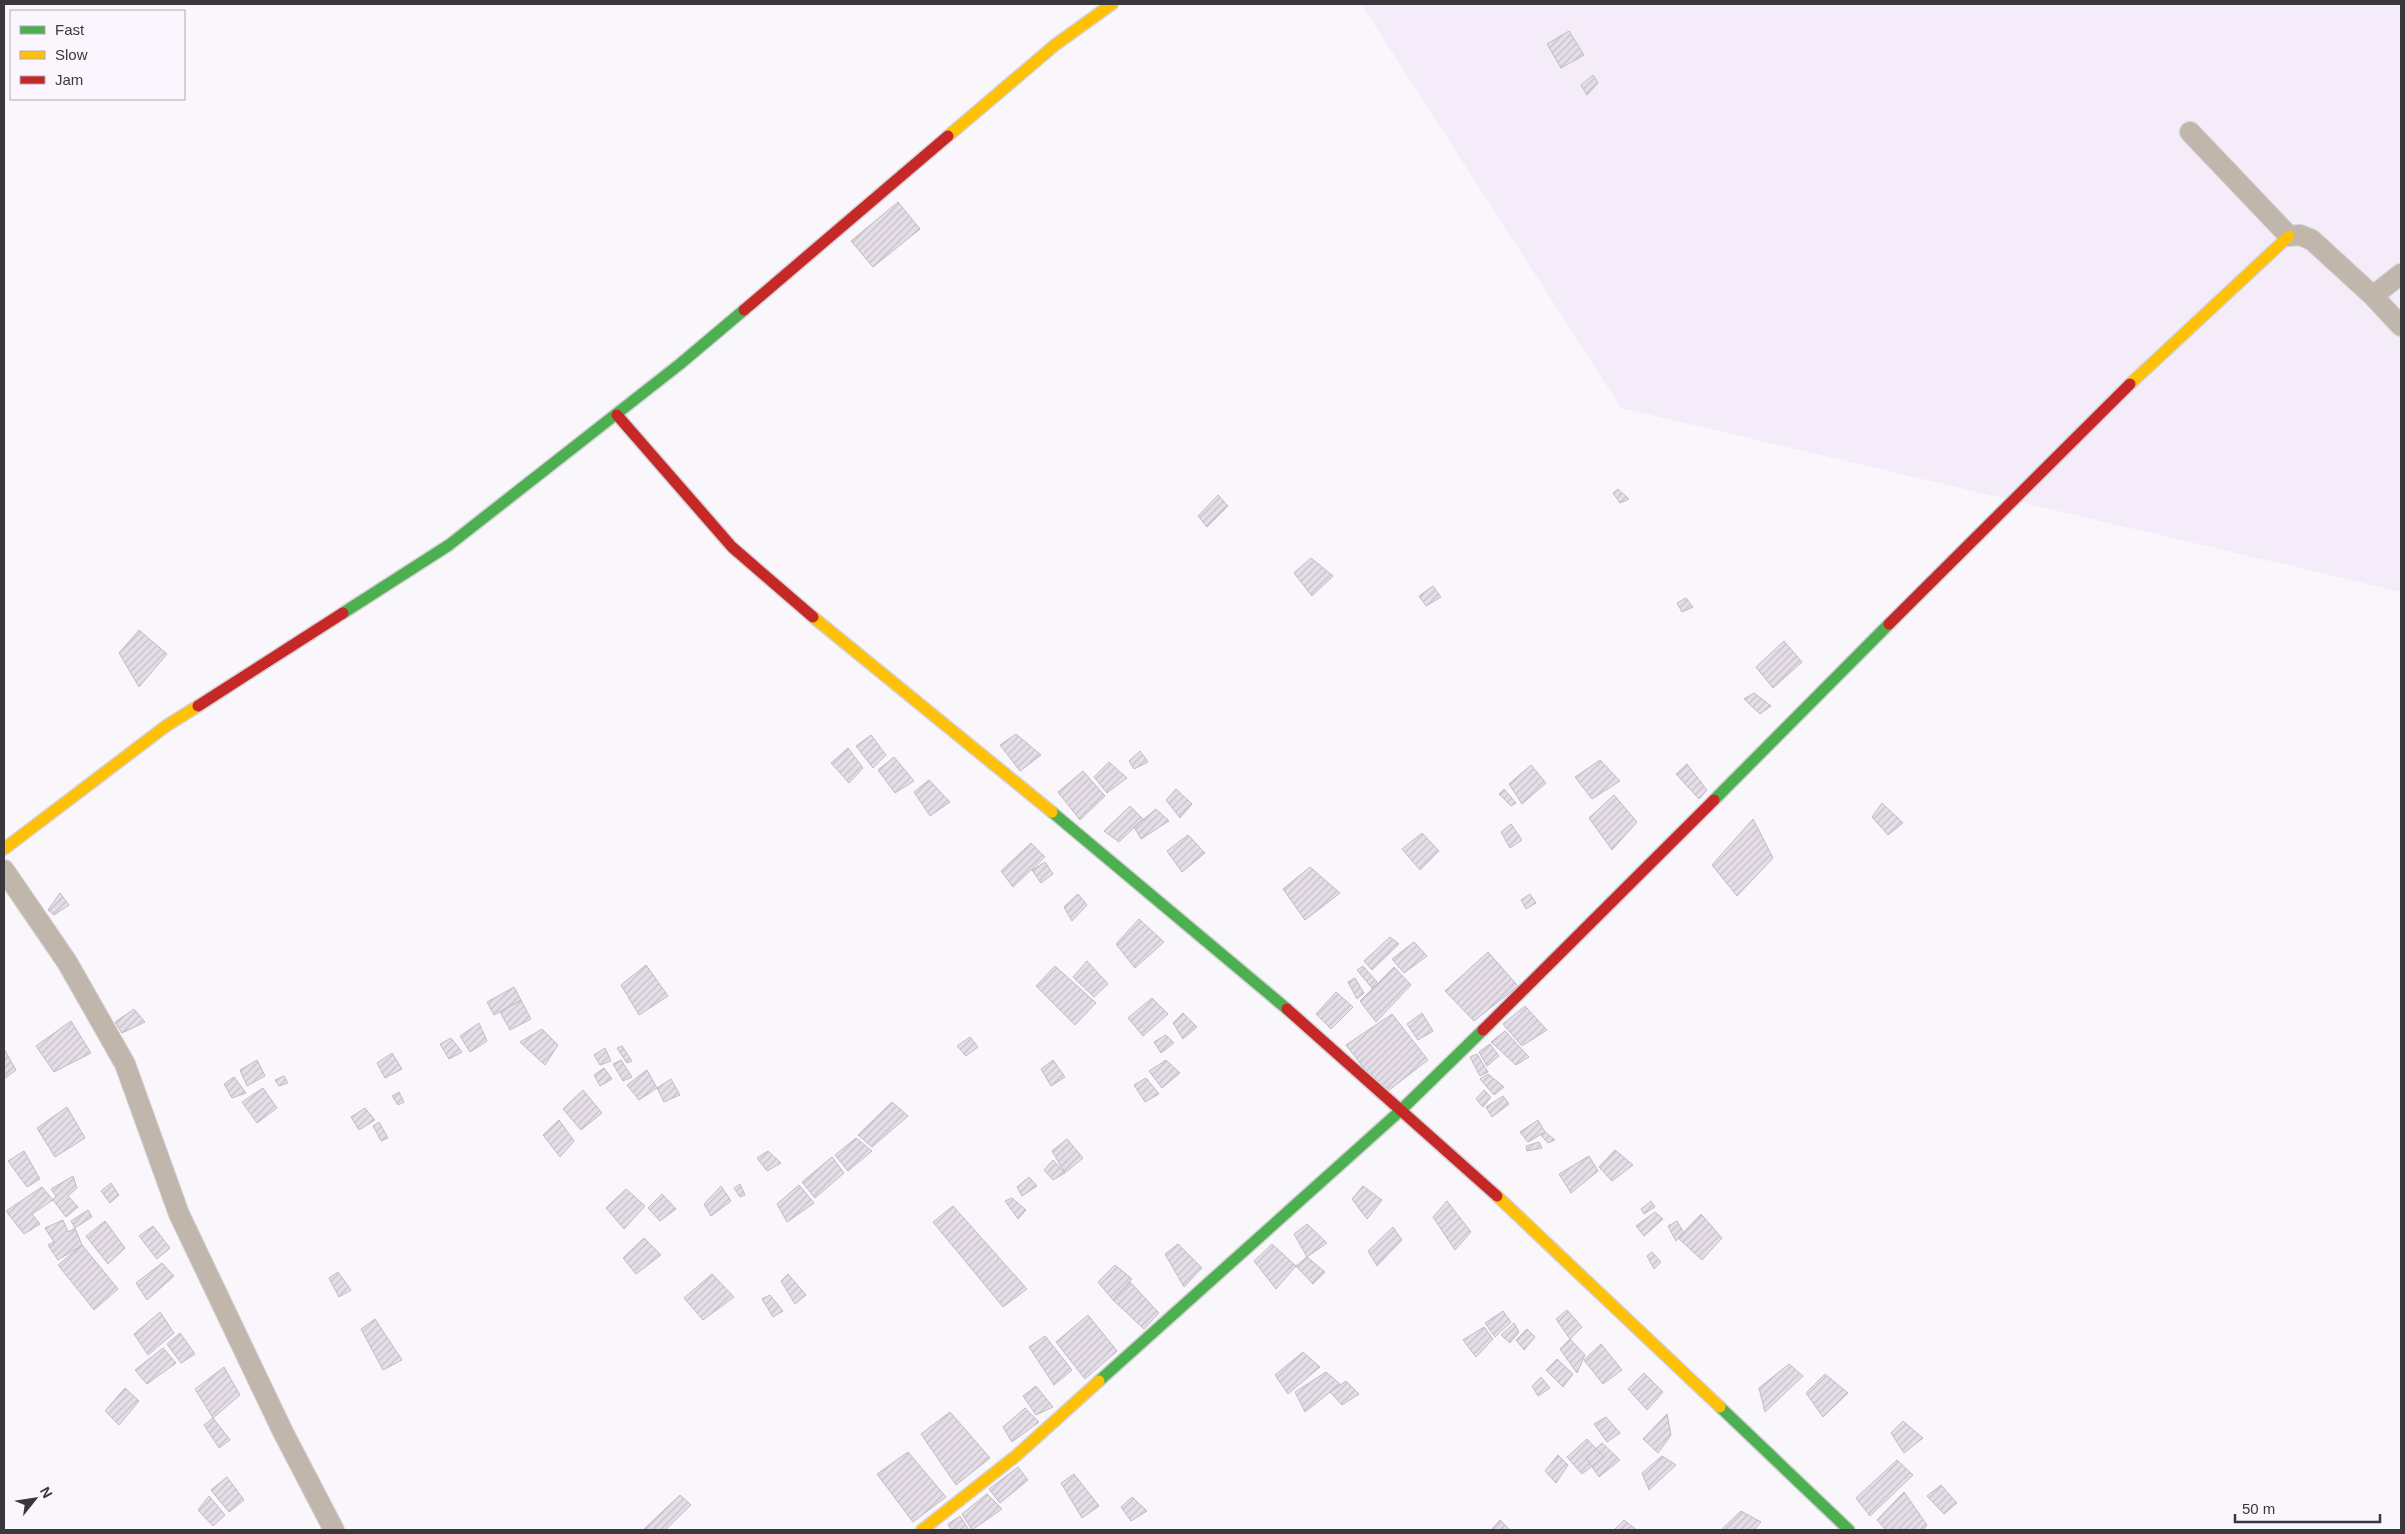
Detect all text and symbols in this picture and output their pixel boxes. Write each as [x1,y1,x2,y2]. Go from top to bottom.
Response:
legend [10,10,185,100]
text: Fast [55,21,85,38]
text: Slow [55,46,88,63]
text: Jam [55,71,83,88]
north arrow [10,1474,60,1524]
text: N [37,1484,56,1501]
scale bar [2235,1492,2380,1524]
text: 50 m [2242,1500,2275,1517]

